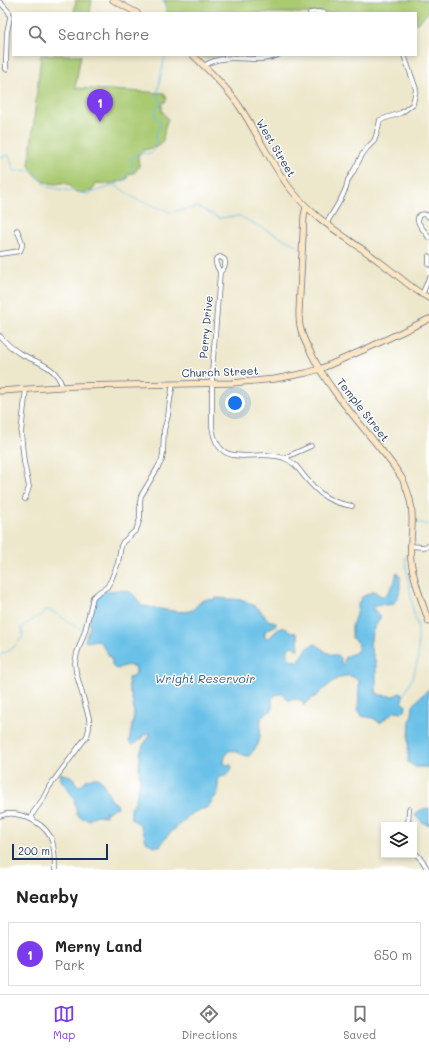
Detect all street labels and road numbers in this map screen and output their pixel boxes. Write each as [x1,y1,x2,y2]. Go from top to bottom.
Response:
street label: West Street [253,116,300,180]
street label: Perry Drive [195,295,216,359]
street label: Church Street [181,363,259,380]
street label: Temple Street [334,375,393,445]

